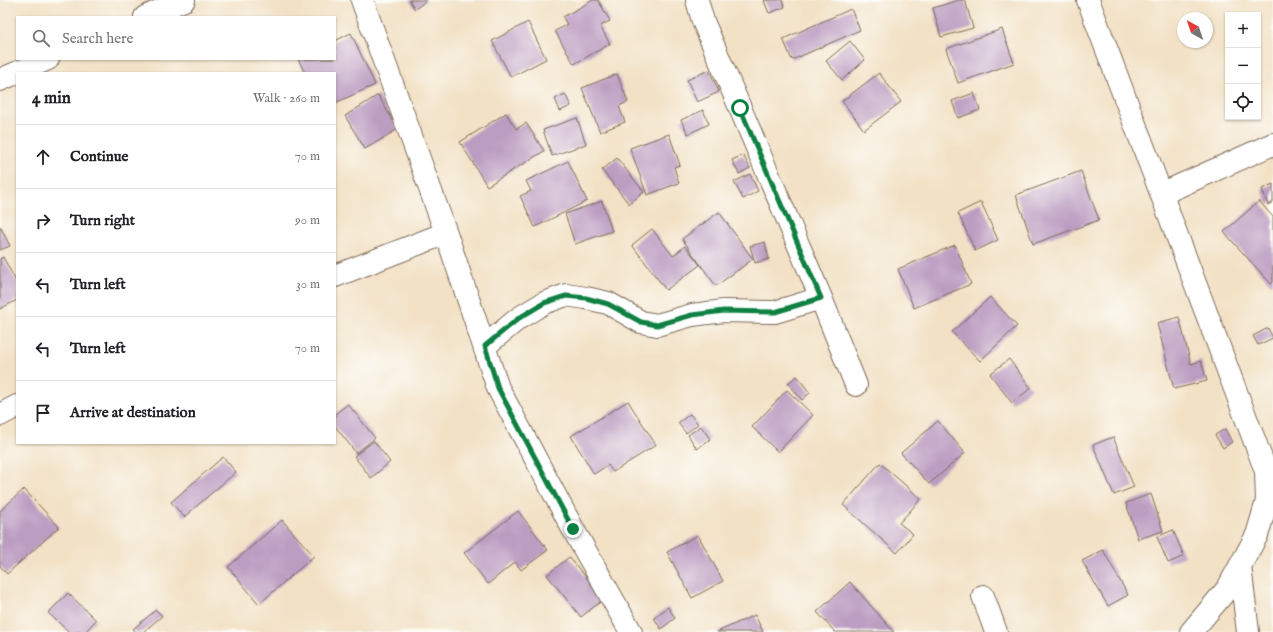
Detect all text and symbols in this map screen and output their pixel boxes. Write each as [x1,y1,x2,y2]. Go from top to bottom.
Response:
north arrow [1177,12,1213,48]
map controls [1225,12,1261,120]
button: + [1225,12,1261,48]
search box [16,16,336,60]
icon: search [30,27,52,49]
text: Search here [62,29,133,48]
button: − [1225,48,1261,84]
button: locate [1225,84,1261,120]
text: 4 min [32,88,71,109]
text: Walk · 260 m [253,90,320,107]
route start [731,99,749,117]
icon: ahead [32,146,54,168]
text: Continue [70,147,128,166]
text: 70 m [295,148,320,165]
icon: right [32,210,54,232]
text: Turn right [70,211,135,230]
text: 90 m [295,212,320,229]
icon: left [32,274,54,296]
text: Turn left [70,275,126,294]
text: 30 m [296,276,320,293]
icon: left [32,338,54,360]
text: Turn left [70,339,126,358]
text: 70 m [295,340,320,357]
icon: arrive [32,402,54,424]
text: Arrive at destination [70,403,196,422]
route end [564,520,582,538]

